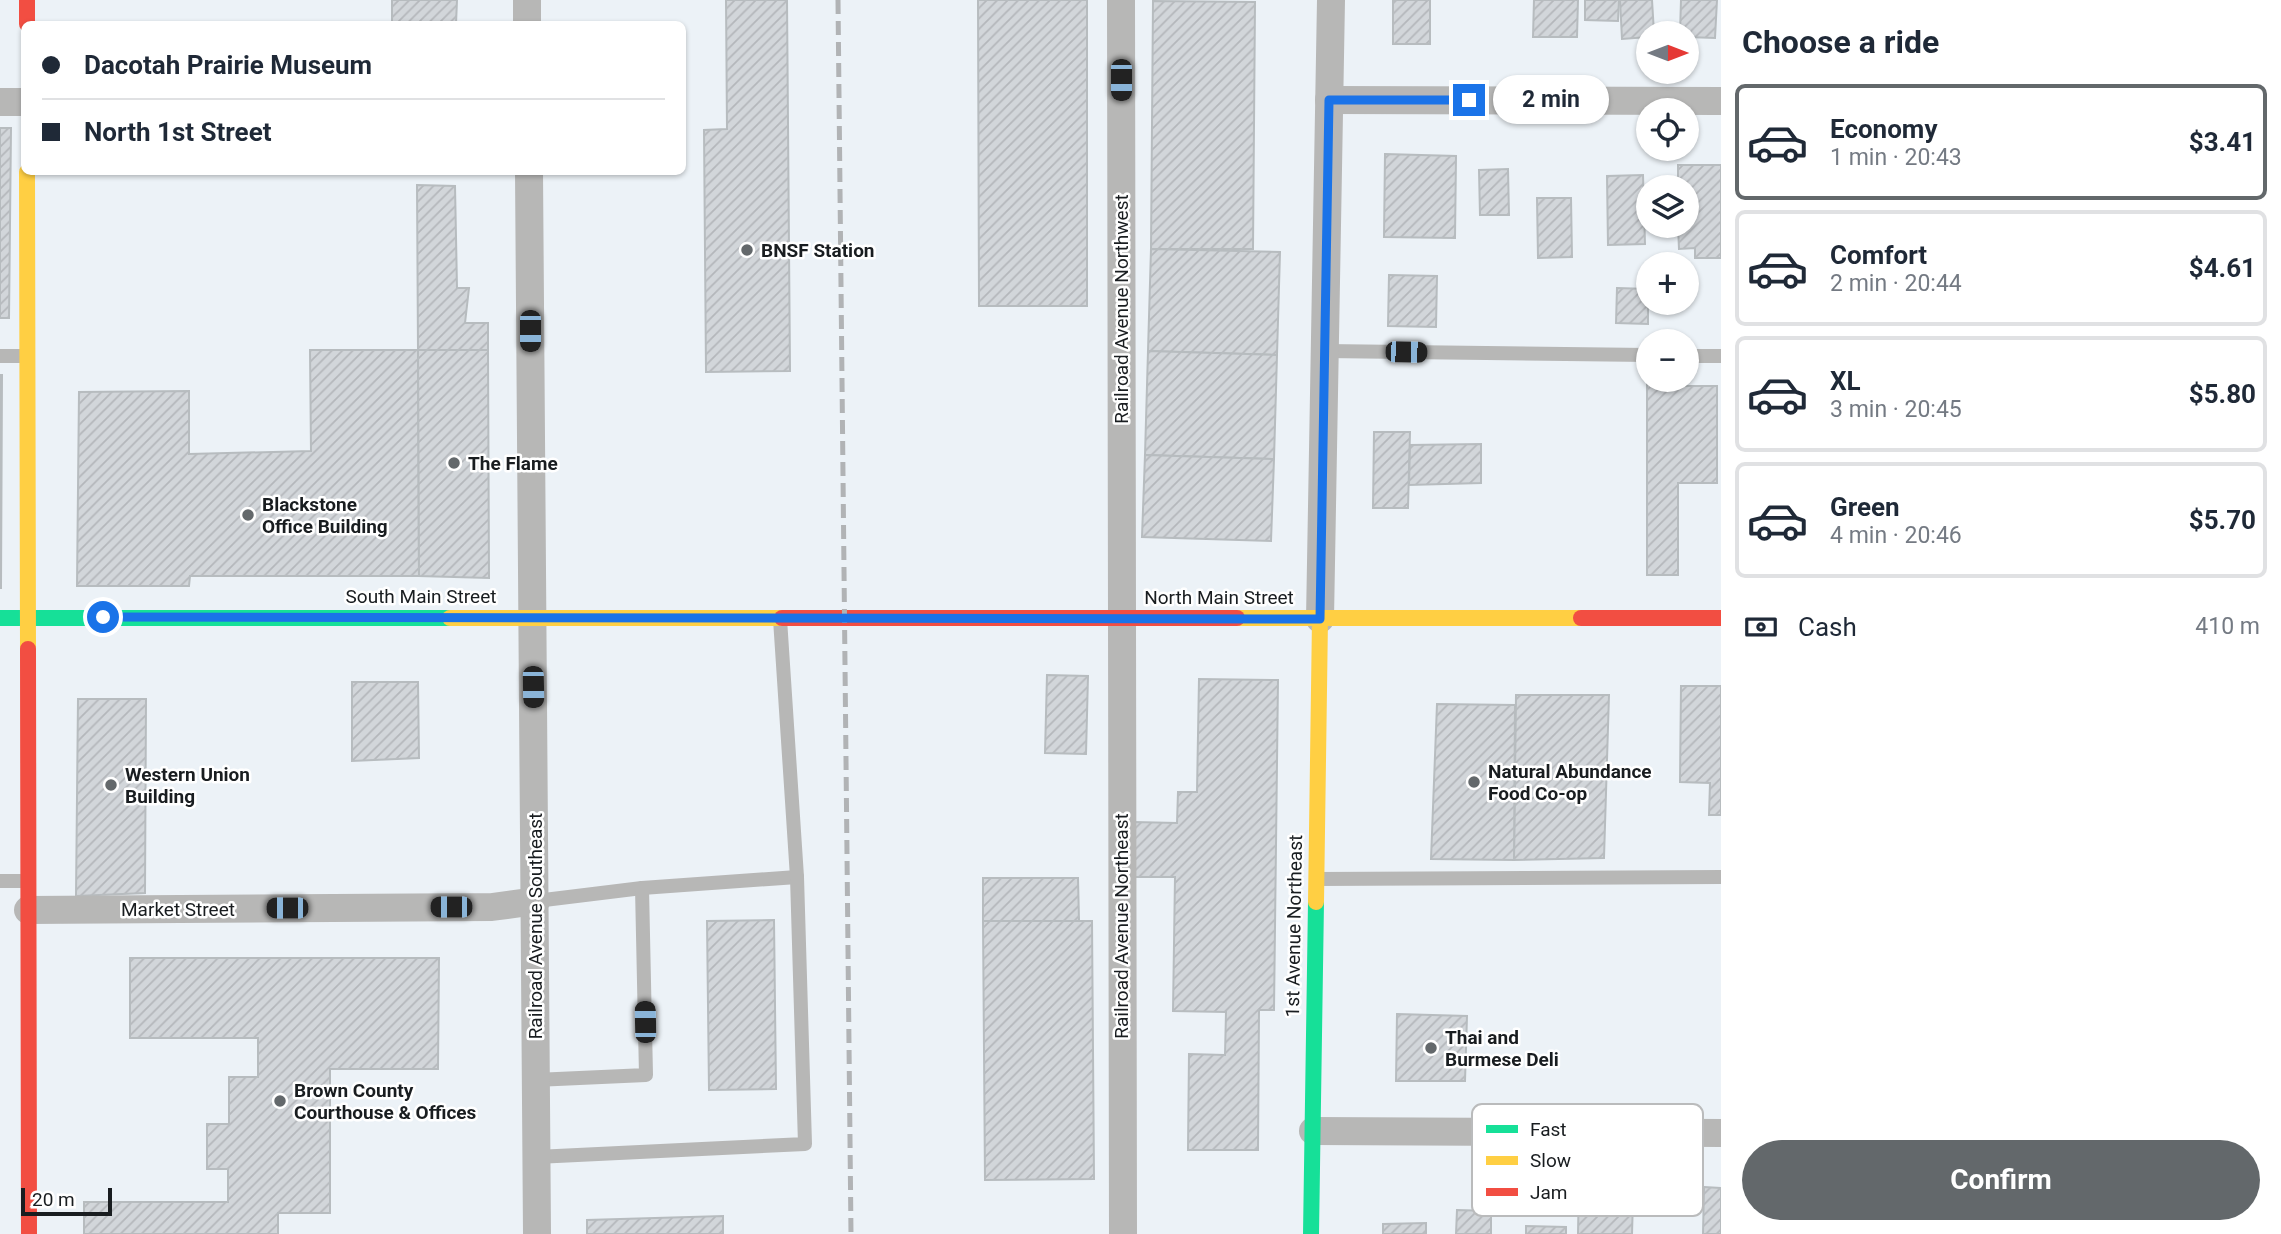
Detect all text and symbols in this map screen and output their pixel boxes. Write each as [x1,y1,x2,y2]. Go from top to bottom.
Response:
north arrow [1636,21,1699,84]
map controls [1636,21,1699,392]
text: Choose a ride [1742,23,1939,61]
text: Dacotah Prairie Museum [84,50,372,80]
car [1111,59,1132,101]
callout: 2 min [1494,76,1609,124]
route end [1453,84,1485,116]
text: 2 min [1522,86,1580,113]
button: locate [1636,98,1699,161]
icon: car [1746,111,1809,174]
text: Economy [1830,114,1937,144]
text: North 1st Street [84,117,272,147]
text: $3.41 [2189,127,2256,157]
text: 1 min · 20:43 [1830,144,1962,171]
button: layers [1636,175,1699,238]
street label: Railroad Avenue Northwest [1110,194,1133,424]
icon: car [1746,237,1809,300]
place label: BNSF Station [761,239,875,262]
text: Comfort [1830,240,1927,270]
marker: BNSF Station [739,242,755,258]
button: + [1636,252,1699,315]
text: $4.61 [2189,253,2256,283]
text: 2 min · 20:44 [1830,270,1962,297]
car [520,310,541,352]
button: − [1636,329,1699,392]
car [1385,341,1428,363]
icon: car [1746,363,1809,426]
text: XL [1830,366,1861,396]
text: $5.80 [2189,379,2256,409]
text: 3 min · 20:45 [1830,396,1962,423]
place label: The Flame [468,452,558,475]
marker: The Flame [446,455,462,471]
icon: car [1746,489,1809,552]
text: Green [1830,492,1900,522]
place label: Blackstone Office Building [262,493,388,538]
text: $5.70 [2189,505,2256,535]
marker: Blackstone Office Building [240,507,256,523]
text: 4 min · 20:46 [1830,522,1962,549]
street label: South Main Street [346,585,496,608]
street label: North Main Street [1144,586,1294,609]
route start [87,601,119,633]
icon: cash [1742,608,1780,646]
text: Cash [1798,612,1857,642]
text: 410 m [2195,613,2260,640]
car [523,666,544,708]
place label: Natural Abundance Food Co-op [1488,760,1652,805]
place label: Western Union Building [125,763,250,808]
marker: Natural Abundance Food Co-op [1466,774,1482,790]
marker: Western Union Building [103,777,119,793]
street label: Railroad Avenue Southeast [524,813,547,1039]
street label: Railroad Avenue Northeast [1110,813,1133,1039]
street label: 1st Avenue Northeast [1281,834,1307,1018]
car [431,897,473,918]
street label: Market Street [121,898,235,921]
car [267,898,309,919]
car [635,1001,656,1043]
place label: Thai and Burmese Deli [1445,1026,1559,1071]
marker: Thai and Burmese Deli [1423,1040,1439,1056]
place label: Brown County Courthouse & Offices [294,1079,477,1124]
marker: Brown County Courthouse & Offices [272,1093,288,1109]
legend [1472,1104,1703,1216]
text: Fast [1530,1118,1567,1141]
button: Confirm [1742,1140,2260,1220]
text: Slow [1530,1149,1571,1172]
text: Jam [1530,1181,1567,1204]
scale bar [21,1185,112,1217]
text: 20 m [32,1188,75,1211]

